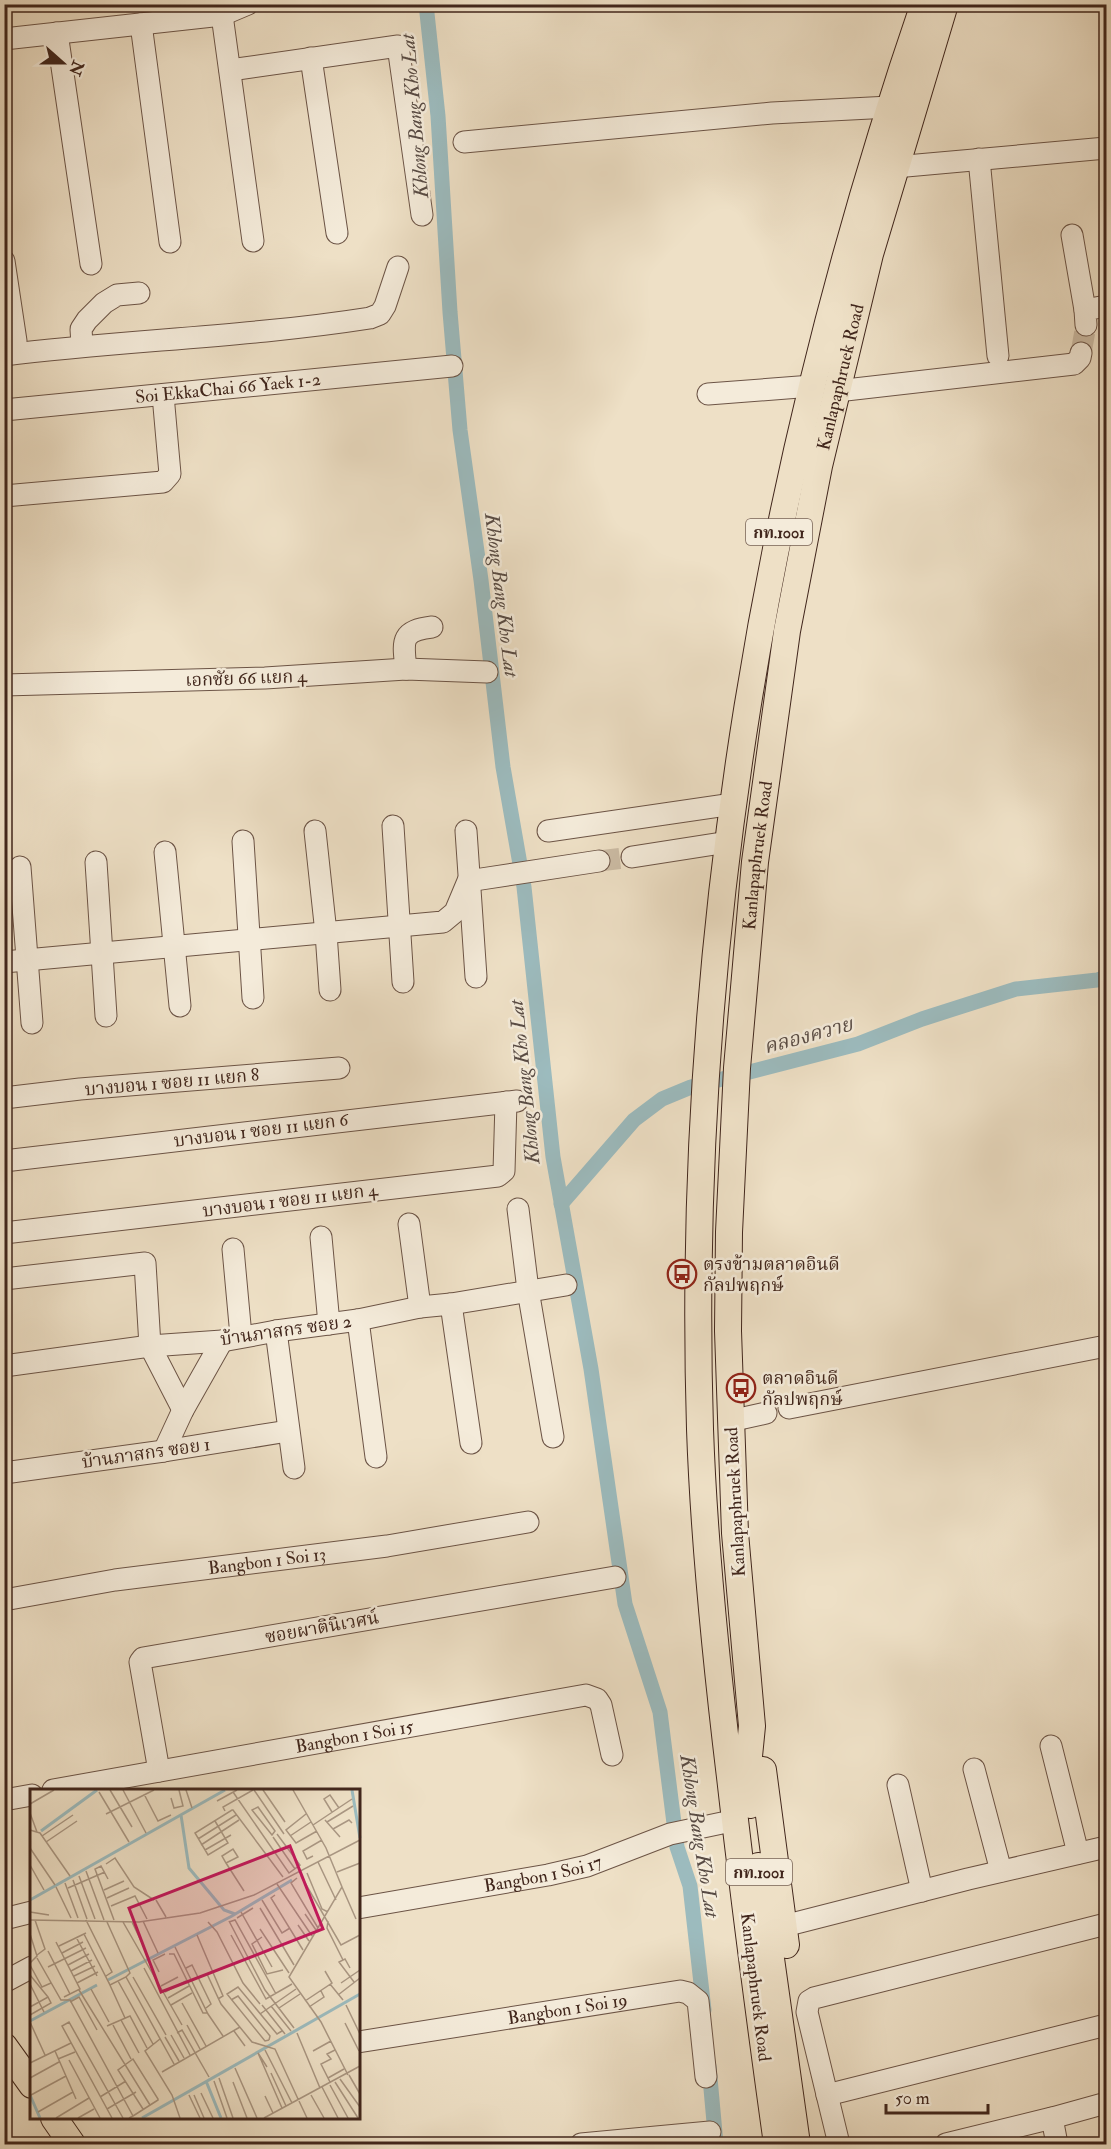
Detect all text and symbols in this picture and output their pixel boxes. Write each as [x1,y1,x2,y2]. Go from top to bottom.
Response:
water label: Khlong Bang Kho Lat [395,31,434,200]
north arrow [33,33,93,93]
text: N [64,57,88,79]
street label: Kanlapaphruek Road [812,301,870,453]
street label: Soi EkkaChai 66 Yaek 1-2 [134,368,322,409]
water label: Khlong Bang Kho Lat [479,511,524,680]
road number: กท.1001 [746,519,812,545]
street label: เอกชัย 66 แยก 4 [185,665,308,692]
street label: Kanlapaphruek Road [738,779,778,931]
water label: Khlong Bang Kho Lat [503,997,546,1166]
water label: คลองควาย [761,1011,856,1059]
street label: บางบอน 1 ซอย 11 แยก 8 [84,1063,260,1102]
street label: บางบอน 1 ซอย 11 แยก 6 [173,1108,351,1153]
street label: บางบอน 1 ซอย 11 แยก 4 [201,1178,380,1223]
place label: ตรงข้ามตลาดอินดี กัลปพฤกษ์ [703,1253,840,1297]
bus stop icon: ตรงข้ามตลาดอินดี กัลปพฤกษ์ [666,1258,698,1290]
street label: บ้านภาสกร ซอย 2 [219,1310,353,1351]
place label: ตลาดอินดี กัลปพฤกษ์ [762,1367,843,1411]
bus stop icon: ตลาดอินดี กัลปพฤกษ์ [725,1372,757,1404]
street label: Kanlapaphruek Road [720,1426,751,1577]
street label: บ้านภาสกร ซอย 1 [80,1433,212,1474]
street label: Bangbon 1 Soi 13 [207,1543,327,1580]
street label: ซอยผาตินิเวศน์ [263,1606,381,1649]
street label: Bangbon 1 Soi 15 [293,1715,415,1759]
water label: Khlong Bang Kho Lat [674,1752,725,1921]
inset map [30,1789,360,2119]
street label: Bangbon 1 Soi 17 [482,1850,605,1898]
road number: กท.1001 [726,1859,792,1885]
street label: Kanlapaphruek Road [735,1911,776,2063]
street label: Bangbon 1 Soi 19 [506,1989,629,2030]
scale bar [886,2077,988,2115]
text: 50 m [895,2087,930,2110]

